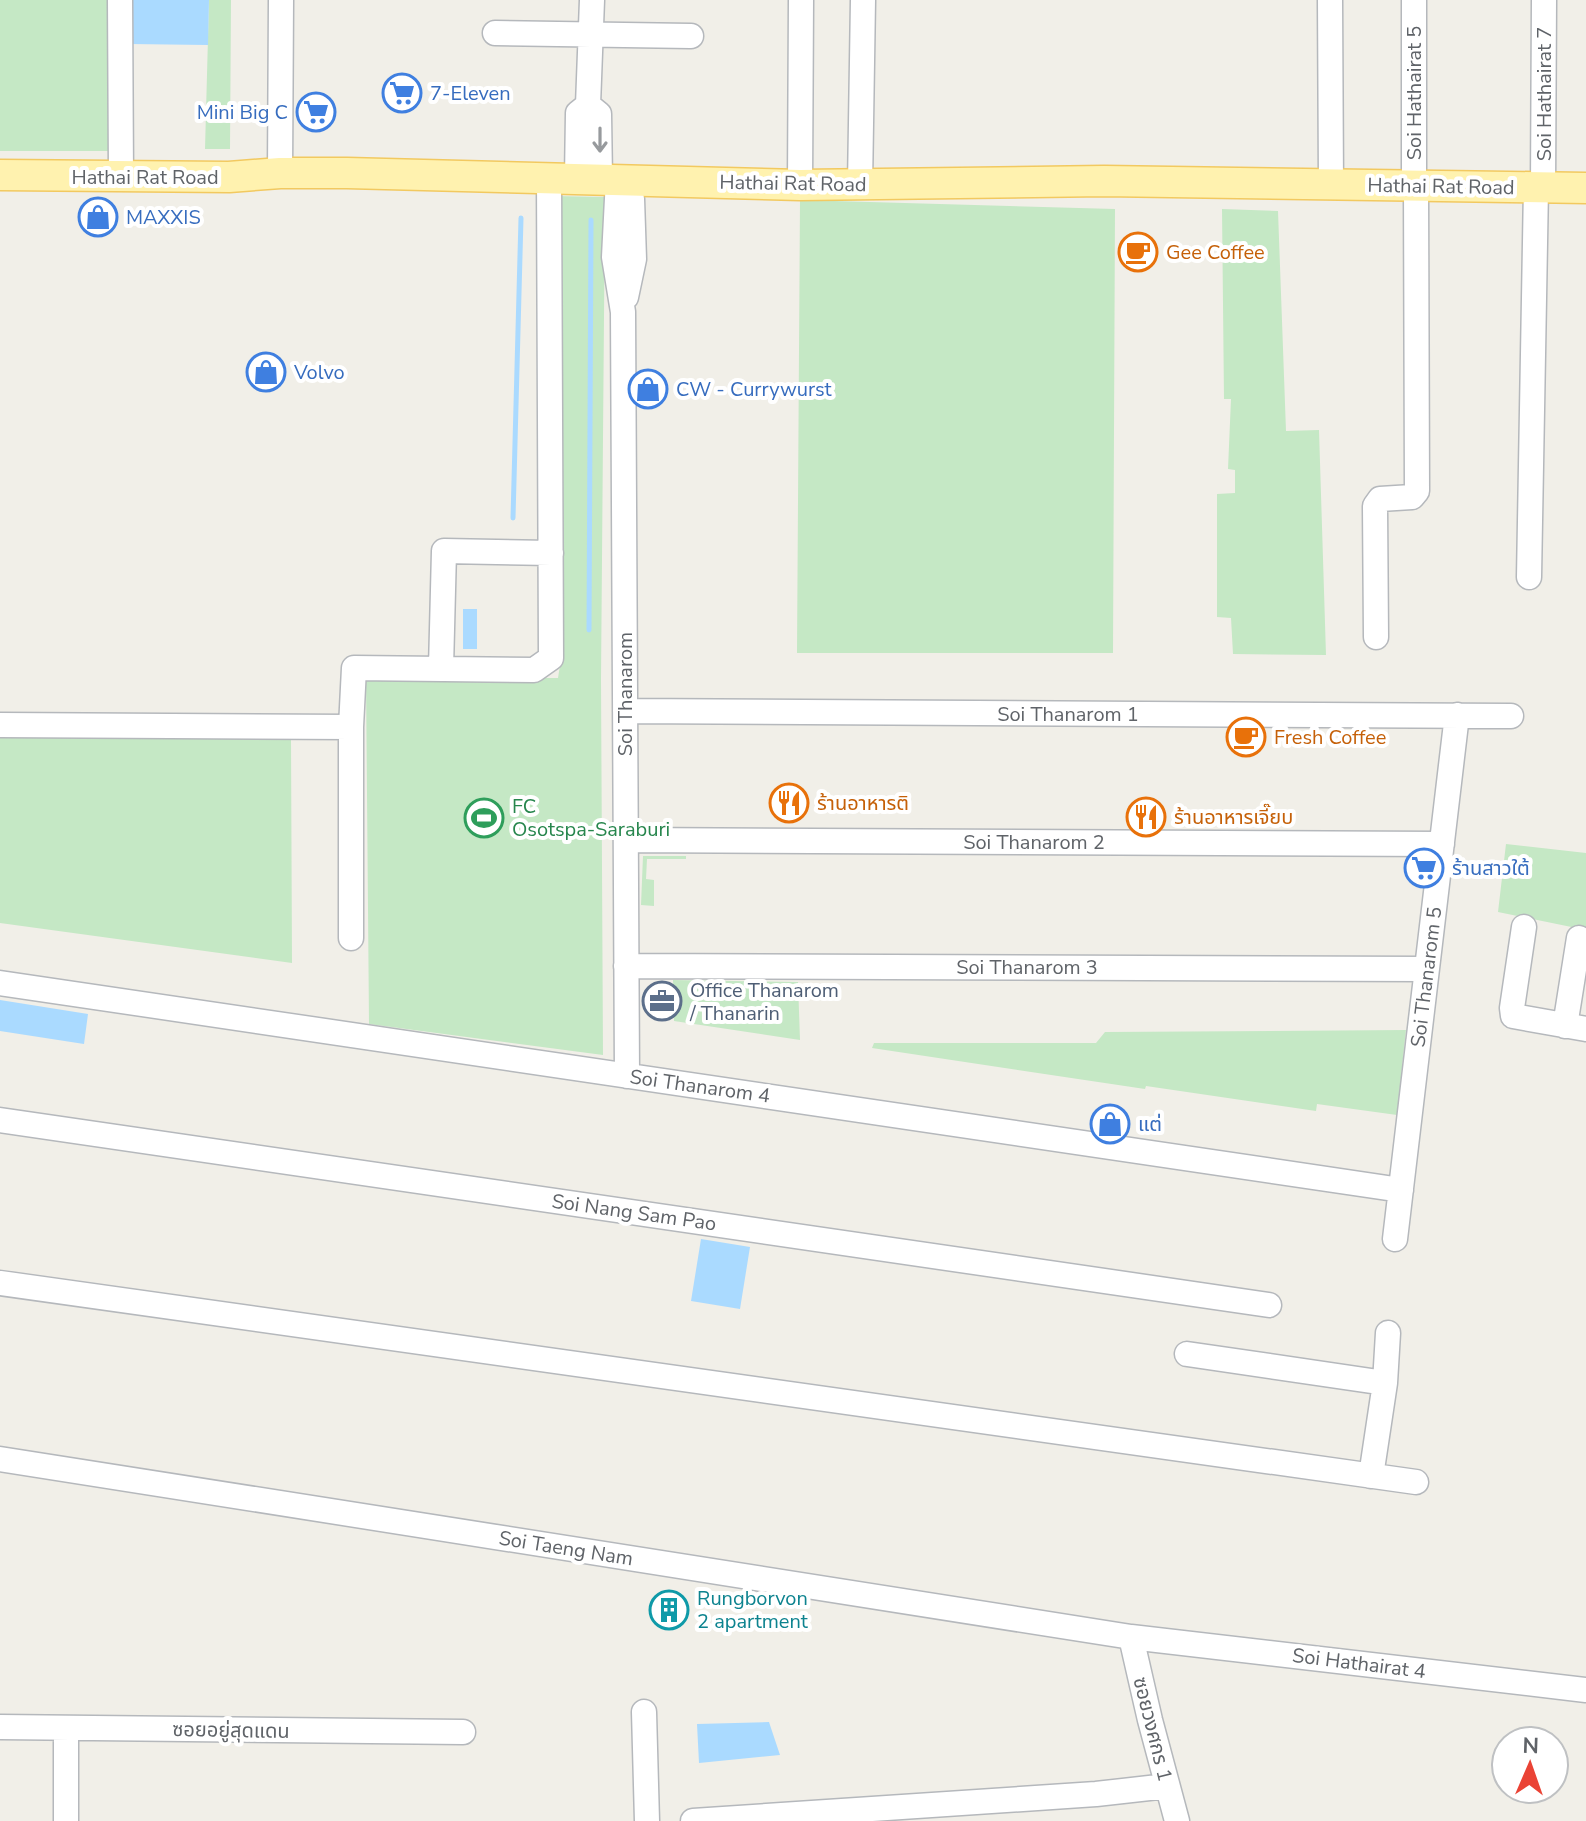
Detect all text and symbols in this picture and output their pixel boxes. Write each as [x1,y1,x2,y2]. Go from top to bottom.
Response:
street label: Soi Hathairat 5 [1401,26,1428,160]
street label: Soi Hathairat 7 [1531,27,1558,161]
supermarket icon: 7-Eleven [381,72,423,114]
place label: 7-Eleven [430,80,511,107]
supermarket icon: Mini Big C [295,91,337,133]
place label: Mini Big C [197,99,288,126]
one-way arrow [592,126,608,153]
street label: Hathai Rat Road [71,164,219,191]
street label: Hathai Rat Road [719,169,867,198]
street label: Hathai Rat Road [1367,172,1515,201]
shop icon: MAXXIS [77,196,119,238]
place label: MAXXIS [126,204,201,231]
cafe icon: Gee Coffee [1117,231,1159,273]
place label: Gee Coffee [1166,239,1265,266]
shop icon: Volvo [245,351,287,393]
place label: Volvo [293,359,345,386]
shop icon: CW - Currywurst [627,368,669,410]
place label: CW - Currywurst [676,376,833,403]
street label: Soi Thanarom [612,632,639,756]
street label: Soi Thanarom 1 [997,701,1139,728]
cafe icon: Fresh Coffee [1225,716,1267,758]
place label: Fresh Coffee [1274,724,1386,751]
restaurant icon: ร้านอาหารติ [768,782,810,824]
place label: ร้านอาหารติ [817,790,909,817]
place label: FC Osotspa-Saraburi [512,793,670,843]
restaurant icon: ร้านอาหารเจี๊ยบ [1125,796,1167,838]
sports icon: FC Osotspa-Saraburi [463,797,505,839]
place label: ร้านอาหารเจี๊ยบ [1174,803,1293,831]
street label: Soi Thanarom 2 [963,829,1105,856]
supermarket icon: ร้านสาวใต้ [1403,847,1445,889]
place label: ร้านสาวใต้ [1452,855,1530,882]
street label: Soi Thanarom 5 [1404,905,1449,1049]
street label: Soi Thanarom 3 [956,954,1098,981]
place label: Office Thanarom / Thanarin [689,977,839,1027]
office icon: Office Thanarom / Thanarin [641,980,683,1022]
street label: Soi Thanarom 4 [628,1063,772,1110]
shop icon: แต่ [1089,1103,1131,1145]
place label: แต่ [1138,1111,1162,1138]
street label: Soi Nang Sam Pao [550,1188,718,1237]
street label: Soi Taeng Nam [497,1525,635,1572]
place label: Rungborvon 2 apartment [697,1585,809,1635]
building icon: Rungborvon 2 apartment [648,1589,690,1631]
street label: Soi Hathairat 4 [1291,1642,1427,1685]
street label: ซอยวงศกร 1 [1127,1674,1178,1784]
street label: ซอยอยู่สุดแดน [172,1716,290,1745]
north arrow [1490,1725,1570,1805]
text: N [1522,1731,1539,1761]

